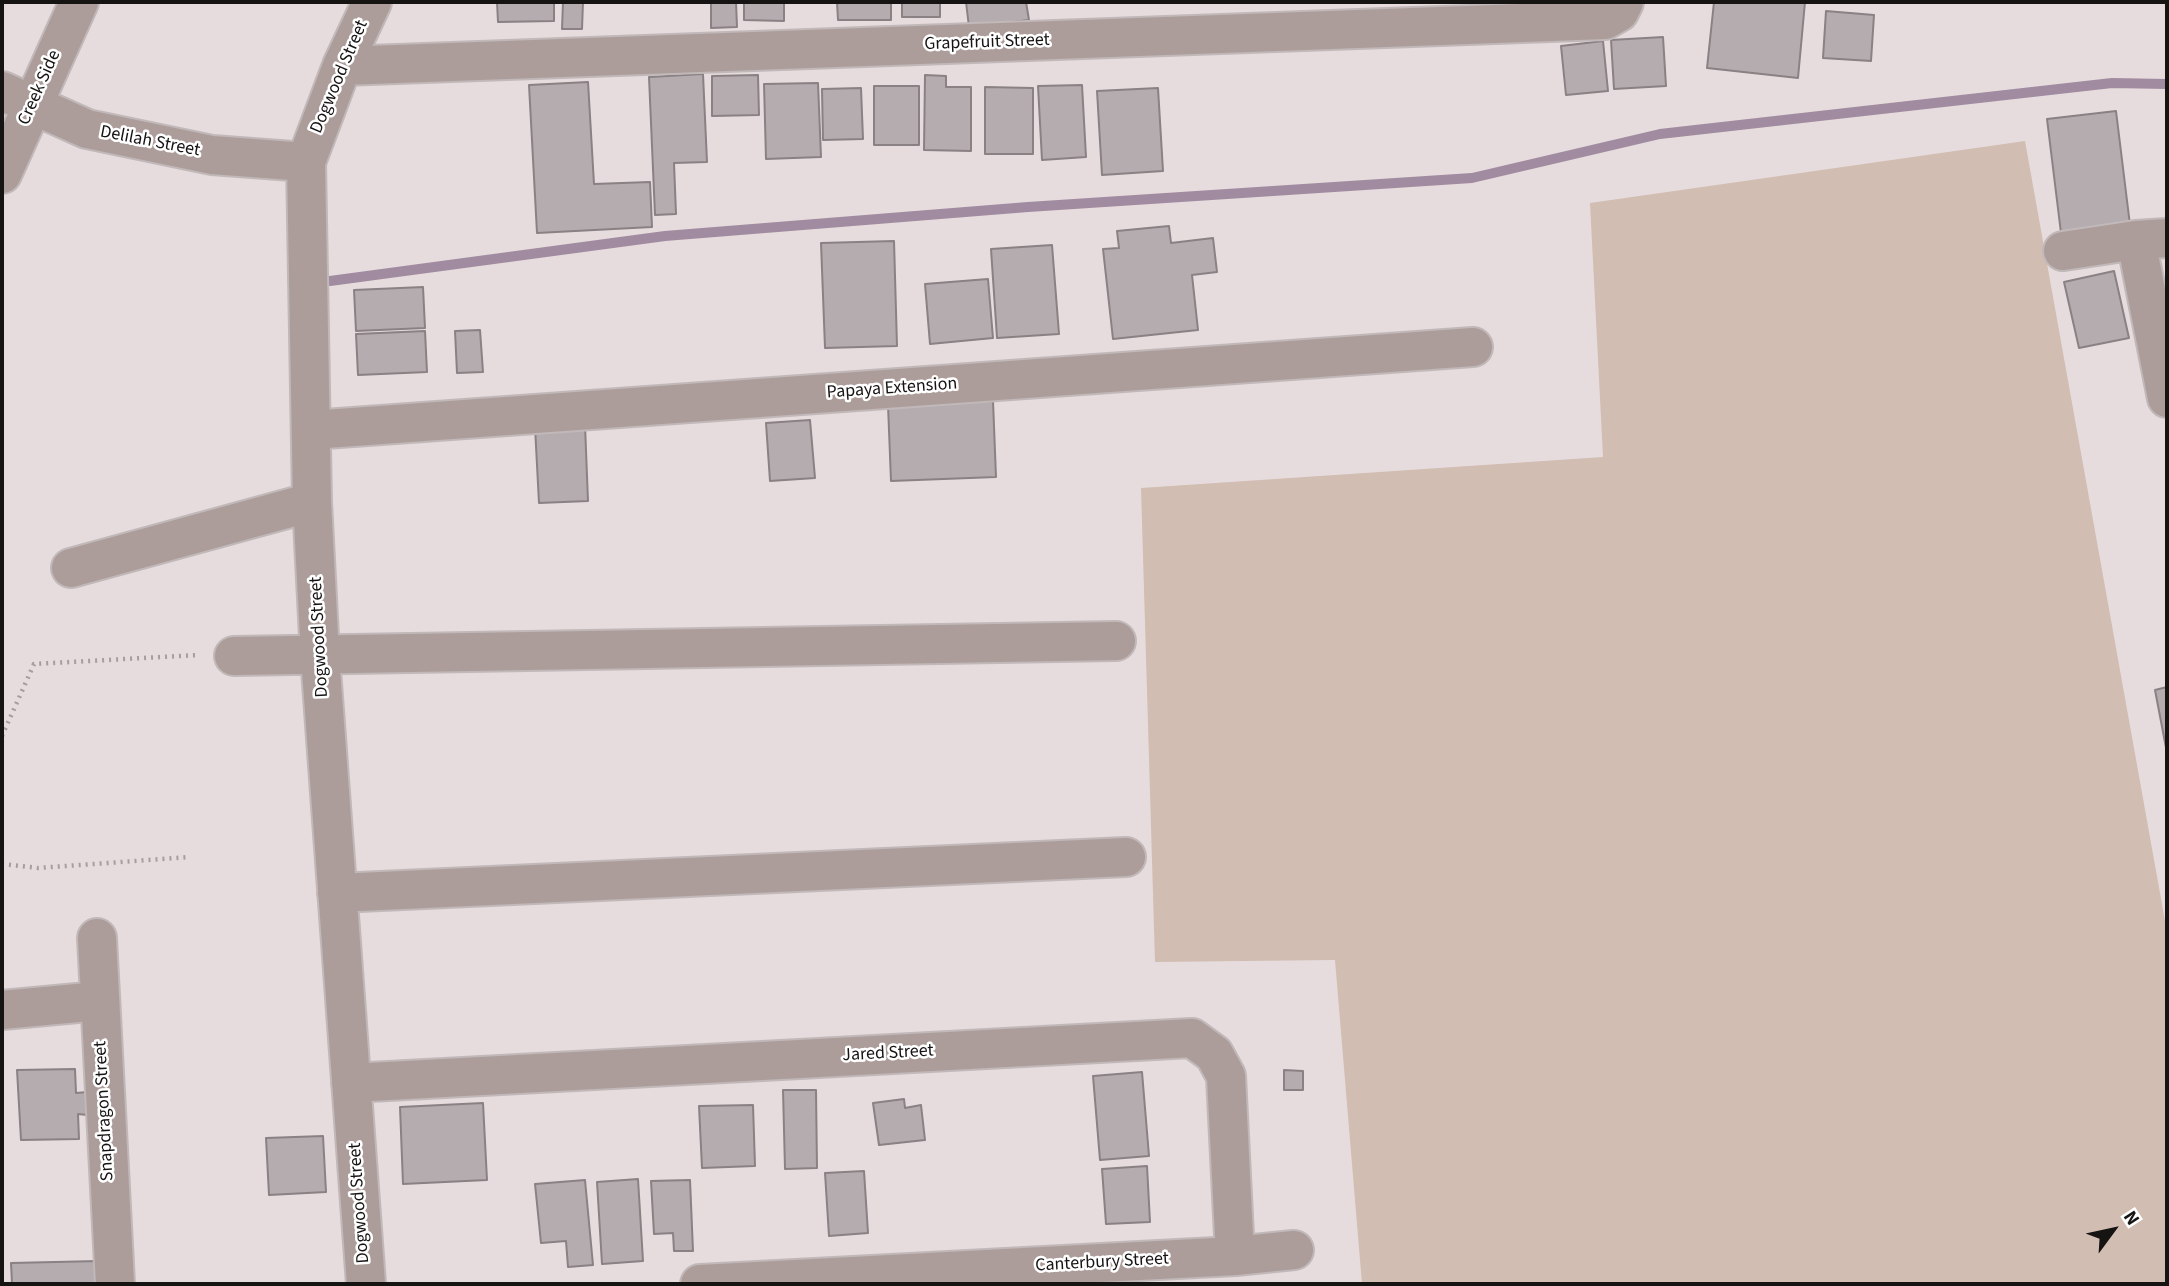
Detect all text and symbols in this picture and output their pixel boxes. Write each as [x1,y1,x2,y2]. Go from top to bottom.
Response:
street label: Dogwood Street [306,17,374,137]
street label: Grapefruit Street [924,30,1050,56]
street label: Creek Side [14,47,66,129]
street label: Delilah Street [98,122,202,162]
street label: Papaya Extension [826,374,958,404]
street label: Dogwood Street [306,576,334,698]
street label: Snapdragon Street [91,1040,119,1182]
street label: Jared Street [842,1041,934,1067]
street label: Dogwood Street [345,1142,375,1264]
north arrow [2078,1195,2148,1265]
text: N [2116,1206,2146,1231]
street label: Canterbury Street [1035,1249,1169,1277]

